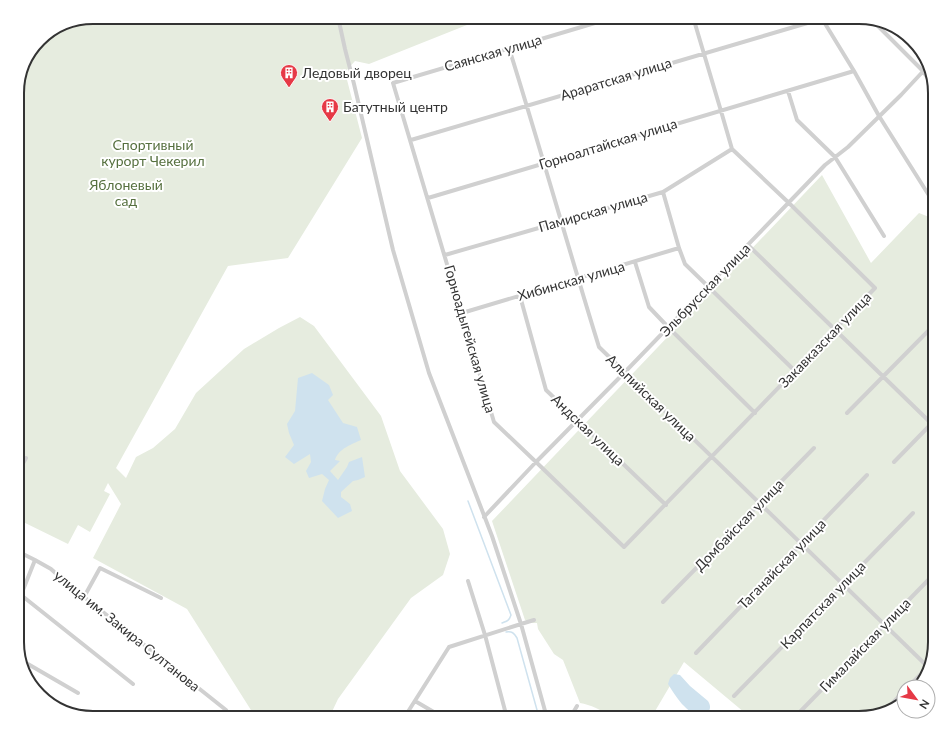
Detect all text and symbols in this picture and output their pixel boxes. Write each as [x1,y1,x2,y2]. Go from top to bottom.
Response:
street label: Саянская улица [442,30,544,75]
street label: Араратская улица [558,54,673,103]
building icon: Ледовый дворец [279,63,299,88]
place label: Ледовый дворец [301,64,412,81]
building icon: Батутный центр [320,97,340,122]
place label: Батутный центр [343,98,448,115]
street label: Горноалтайская улица [537,114,679,173]
park label: Спортивный курорт Чекерил [101,136,205,169]
park label: Яблоневый сад [88,176,163,209]
street label: Памирская улица [536,188,649,235]
street label: Эльбрусская улица [656,240,753,340]
street label: Хибинская улица [515,257,626,304]
street label: Горноадыгейская улица [441,263,500,415]
street label: Закавказская улица [775,288,875,391]
street label: Альпийская улица [603,351,700,445]
street label: Андская улица [548,390,629,469]
street label: Домбайская улица [690,475,787,574]
street label: Таганайская улица [734,515,829,612]
street label: Карпатская улица [777,557,869,652]
street label: улица им. Закира Султанова [51,566,204,695]
street label: Гималайская улица [816,594,914,695]
north arrow [896,679,936,719]
text: N [917,698,933,712]

